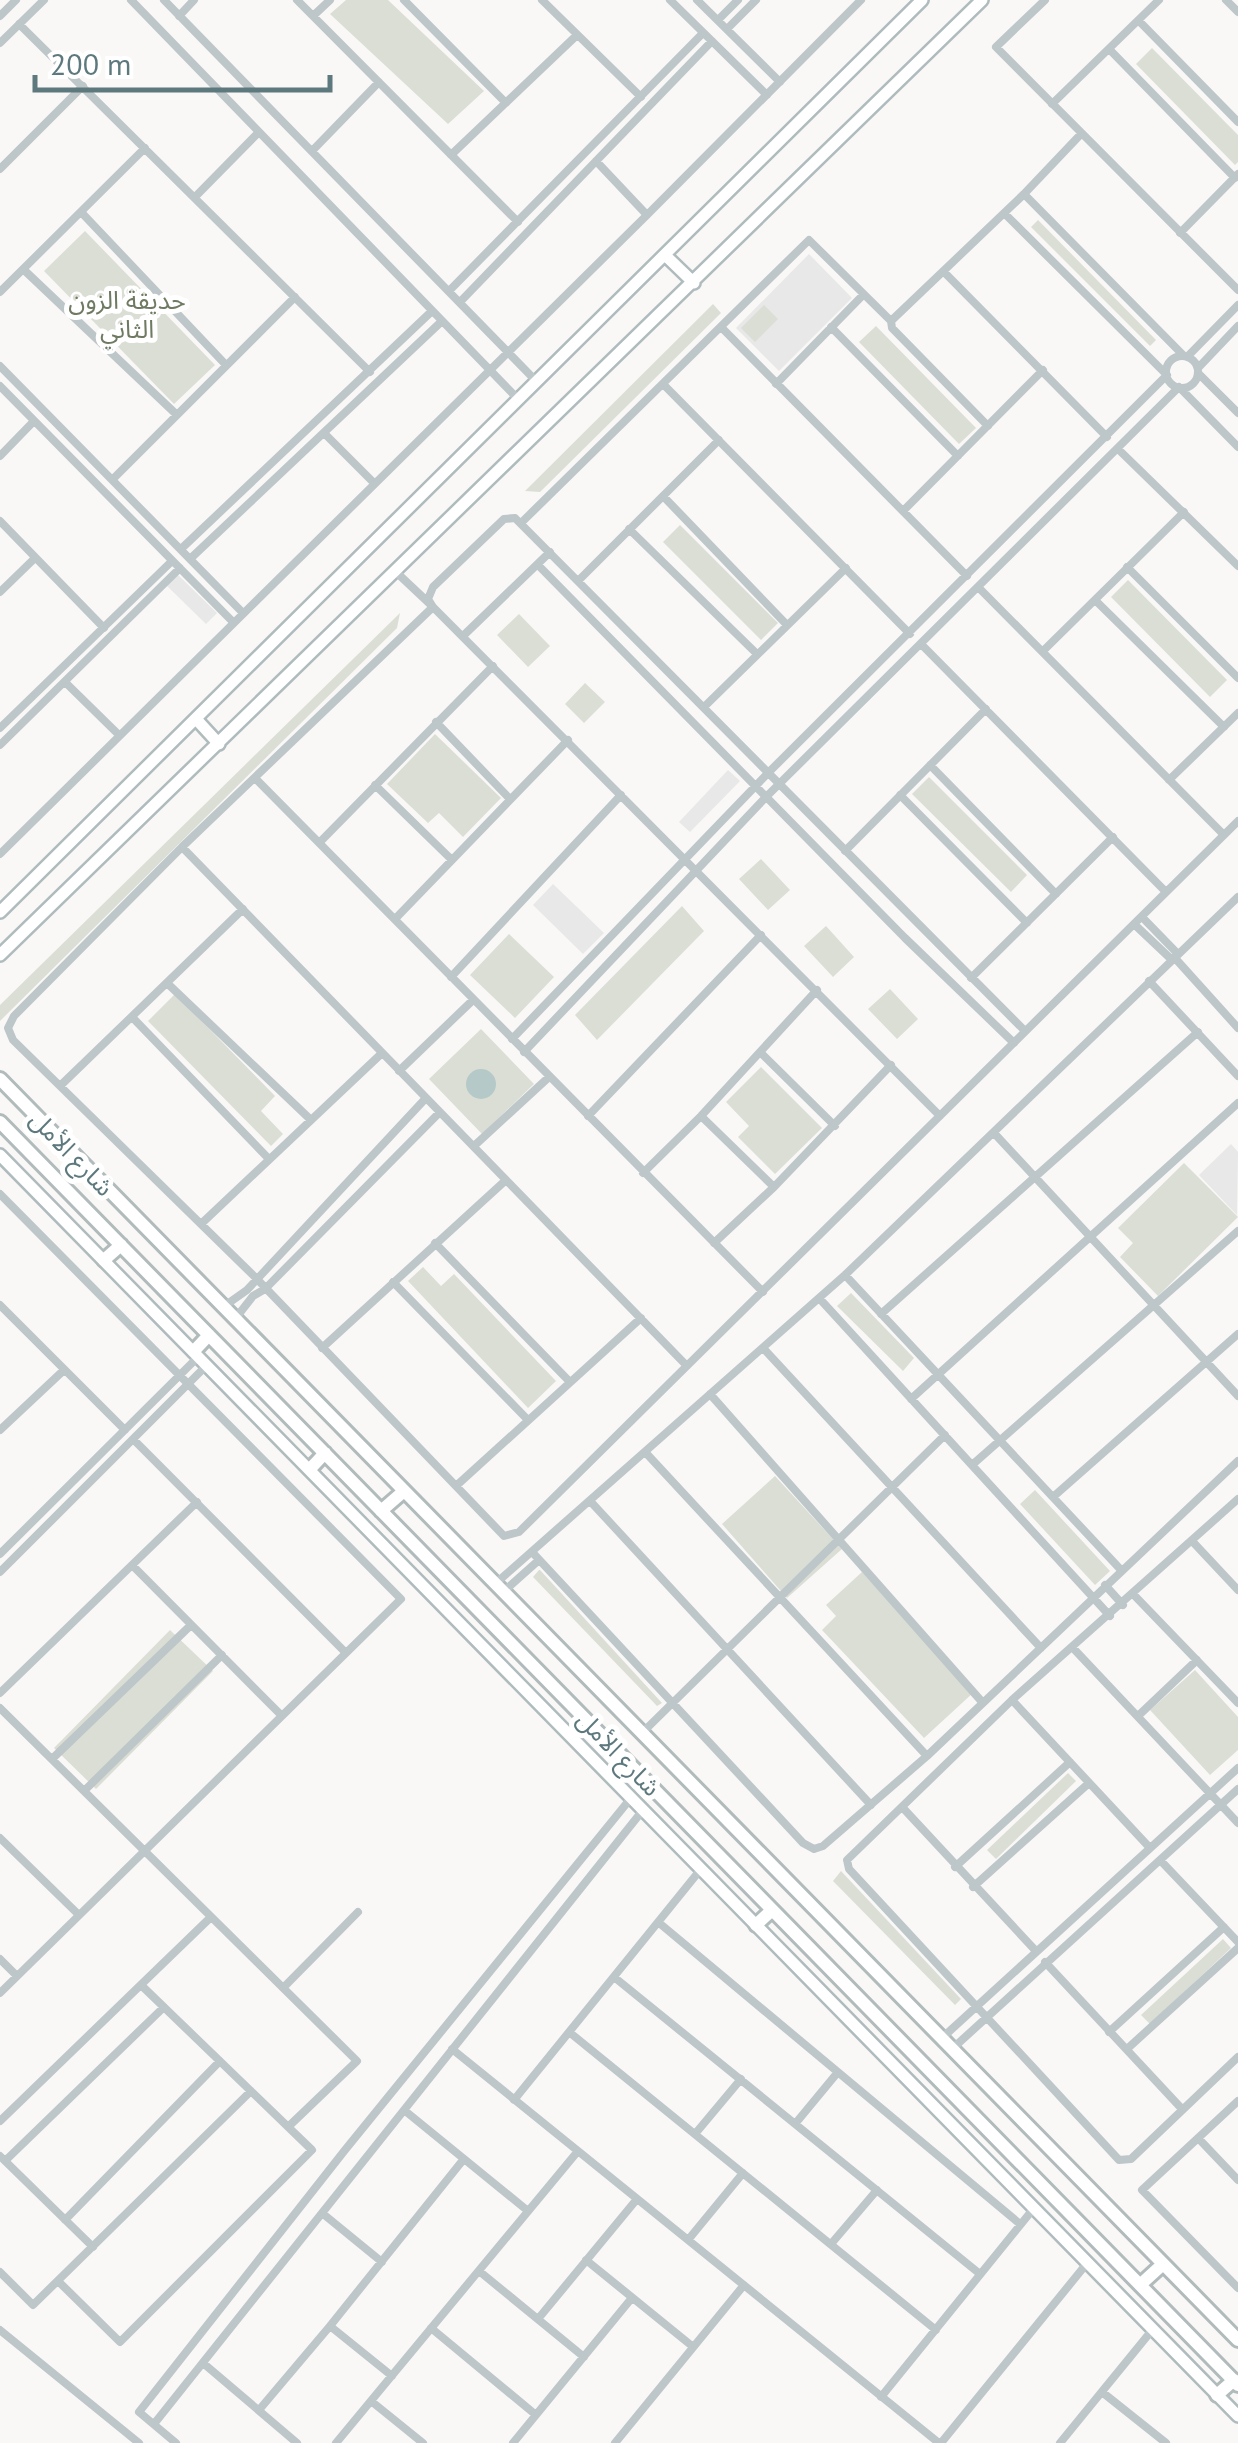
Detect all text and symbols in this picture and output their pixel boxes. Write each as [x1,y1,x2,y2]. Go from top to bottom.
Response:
scale bar [35,30,330,92]
text: 200 m [50,44,131,83]
park label: حديقة الزون الثاني [68,284,186,349]
street label: شارع الأمل [21,1103,121,1205]
street label: شارع الأمل [568,1703,668,1805]

